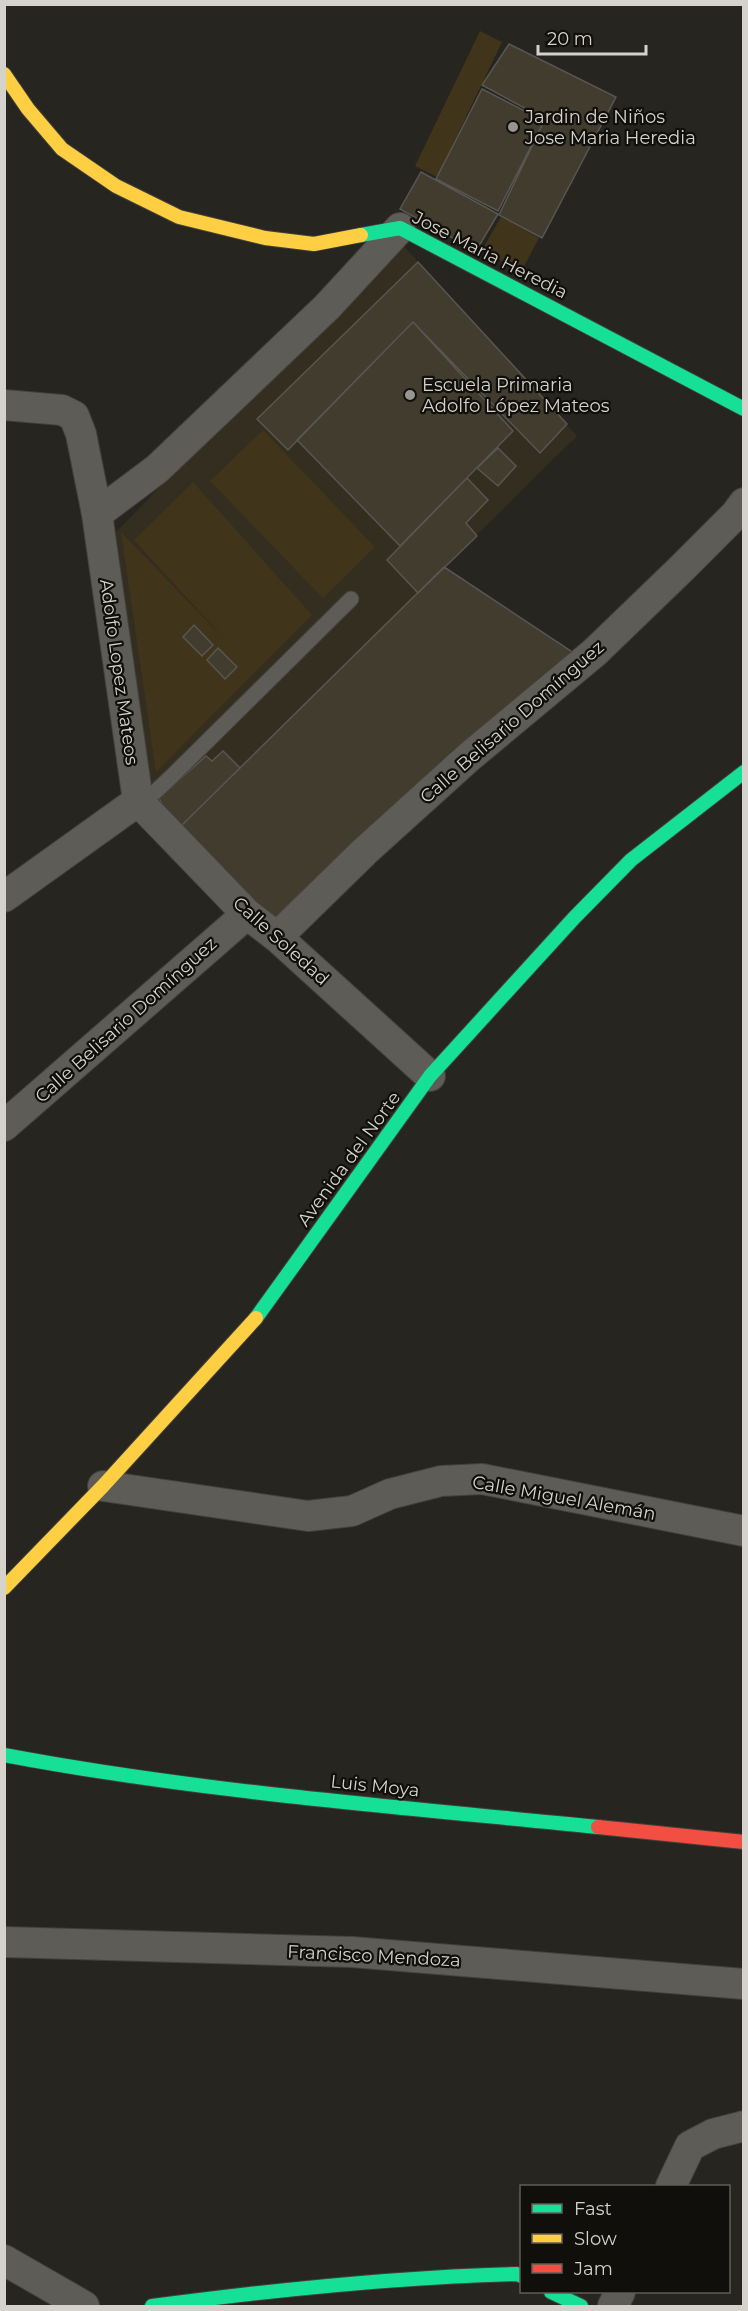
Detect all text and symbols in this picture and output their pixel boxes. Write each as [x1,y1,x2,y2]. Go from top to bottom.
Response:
scale bar [538,18,646,56]
text: 20 m [547,28,593,50]
place label: Jardin de Niños Jose Maria Heredia [524,106,696,149]
marker: Jardin de Niños Jose Maria Heredia [506,120,520,134]
street label: Jose Maria Heredia [408,206,571,304]
place label: Escuela Primaria Adolfo López Mateos [422,374,610,417]
marker: Escuela Primaria Adolfo López Mateos [403,388,417,402]
street label: Adolfo Lopez Mateos [95,578,143,767]
street label: Calle Belisario Domínguez [415,636,609,808]
street label: Calle Soledad [228,892,334,990]
street label: Calle Belisario Domínguez [31,933,221,1107]
street label: Avenida del Norte [293,1087,405,1231]
street label: Calle Miguel Alemán [471,1471,657,1525]
street label: Luis Moya [330,1770,420,1802]
street label: Francisco Mendoza [287,1940,461,1972]
legend [520,2185,730,2293]
text: Fast [574,2198,612,2220]
text: Slow [574,2228,617,2250]
text: Jam [573,2258,613,2280]

